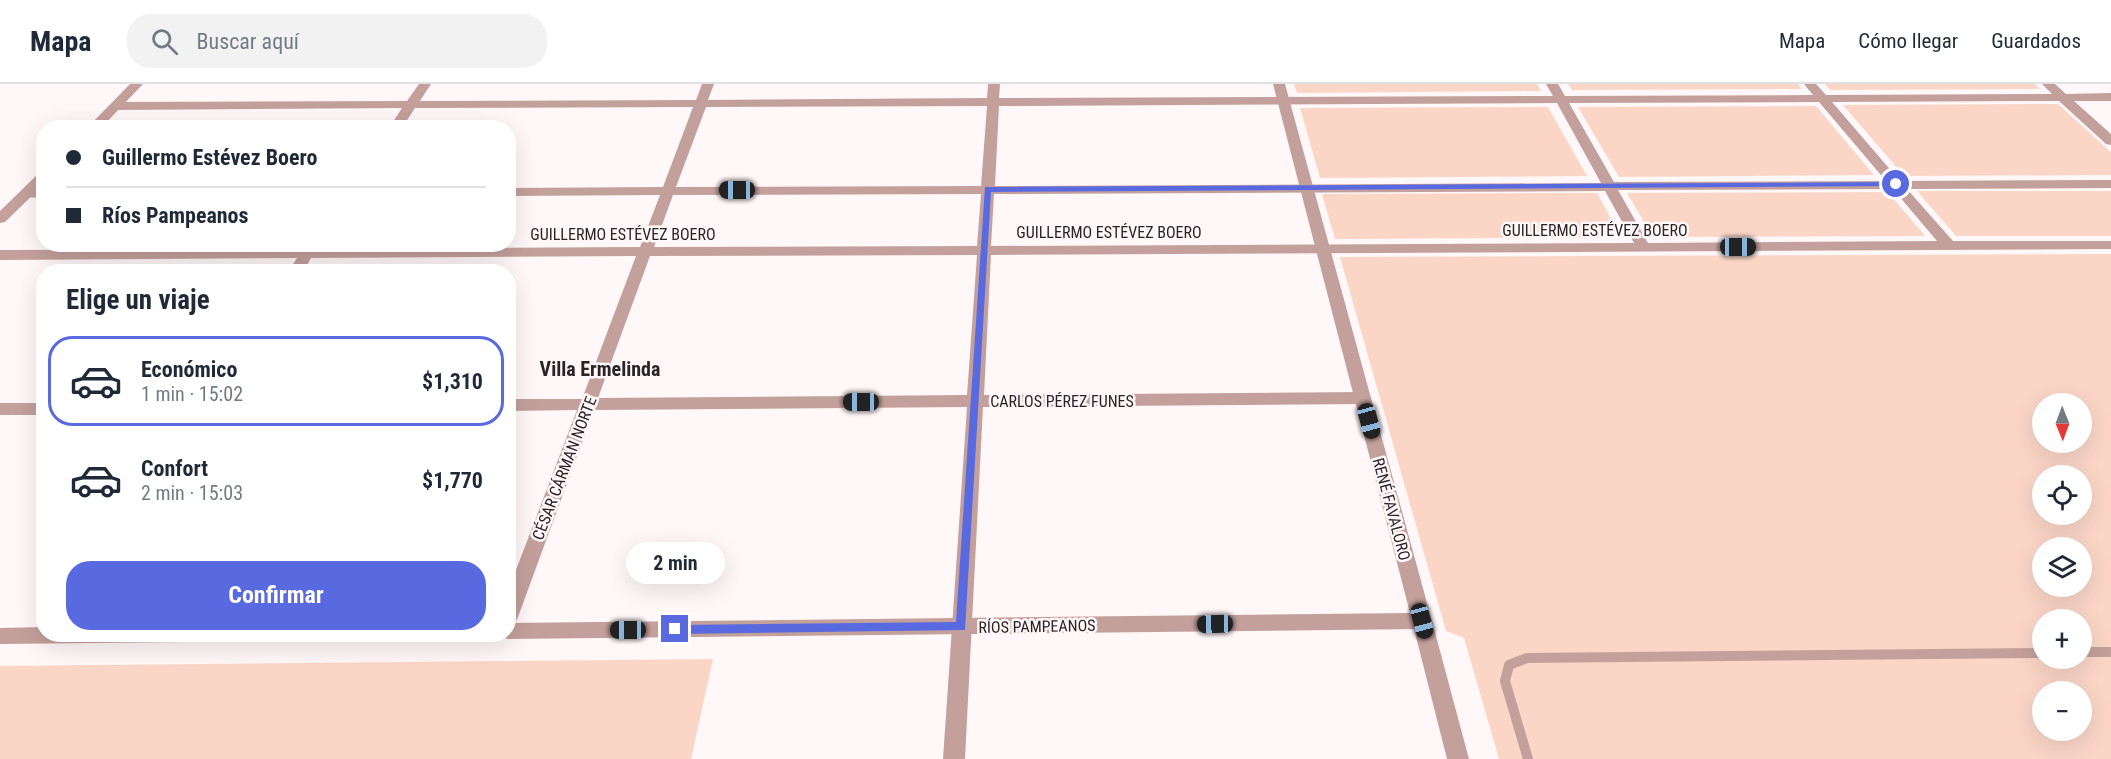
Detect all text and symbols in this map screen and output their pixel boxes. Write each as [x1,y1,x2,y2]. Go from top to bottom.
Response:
search box [127,14,547,68]
text: Mapa [30,25,91,58]
icon: search [148,25,181,58]
text: Buscar aquí [196,29,299,54]
text: Mapa [1779,29,1825,53]
text: Cómo llegar [1858,29,1958,53]
text: Guardados [1991,29,2081,53]
text: Guillermo Estévez Boero [102,145,317,170]
route start [1882,170,1909,197]
car [719,181,755,199]
text: Ríos Pampeanos [102,203,249,228]
street label: GUILLERMO ESTÉVEZ BOERO [1502,221,1688,240]
street label: GUILLERMO ESTÉVEZ BOERO [1016,223,1202,242]
street label: GUILLERMO ESTÉVEZ BOERO [530,225,716,244]
car [1720,238,1756,256]
text: Elige un viaje [66,284,210,316]
icon: car [69,354,123,408]
text: Económico [141,357,237,382]
district label: Villa Ermelinda [540,357,660,381]
text: $1,310 [422,369,483,394]
text: 1 min · 15:02 [141,382,243,406]
street label: CARLOS PÉREZ FUNES [990,392,1134,411]
car [843,393,879,411]
north arrow [2032,393,2092,453]
map controls [2032,393,2092,741]
street label: CÉSAR CÁRMAN NORTE [528,394,601,543]
car [1356,401,1382,441]
icon: car [69,453,123,507]
text: Confort [141,456,208,481]
street label: RENÉ FAVALORO [1369,456,1414,562]
button: locate [2032,465,2092,525]
text: $1,770 [422,468,483,493]
text: 2 min · 15:03 [141,481,243,505]
button: layers [2032,537,2092,597]
callout: 2 min [626,542,724,584]
text: 2 min [653,551,698,575]
button: Confirmar [66,561,486,630]
car [1409,601,1435,641]
button: + [2032,609,2092,669]
route end [661,615,688,642]
car [1197,615,1233,633]
street label: RÍOS PAMPEANOS [978,616,1096,637]
car [610,621,646,639]
button: − [2032,681,2092,741]

